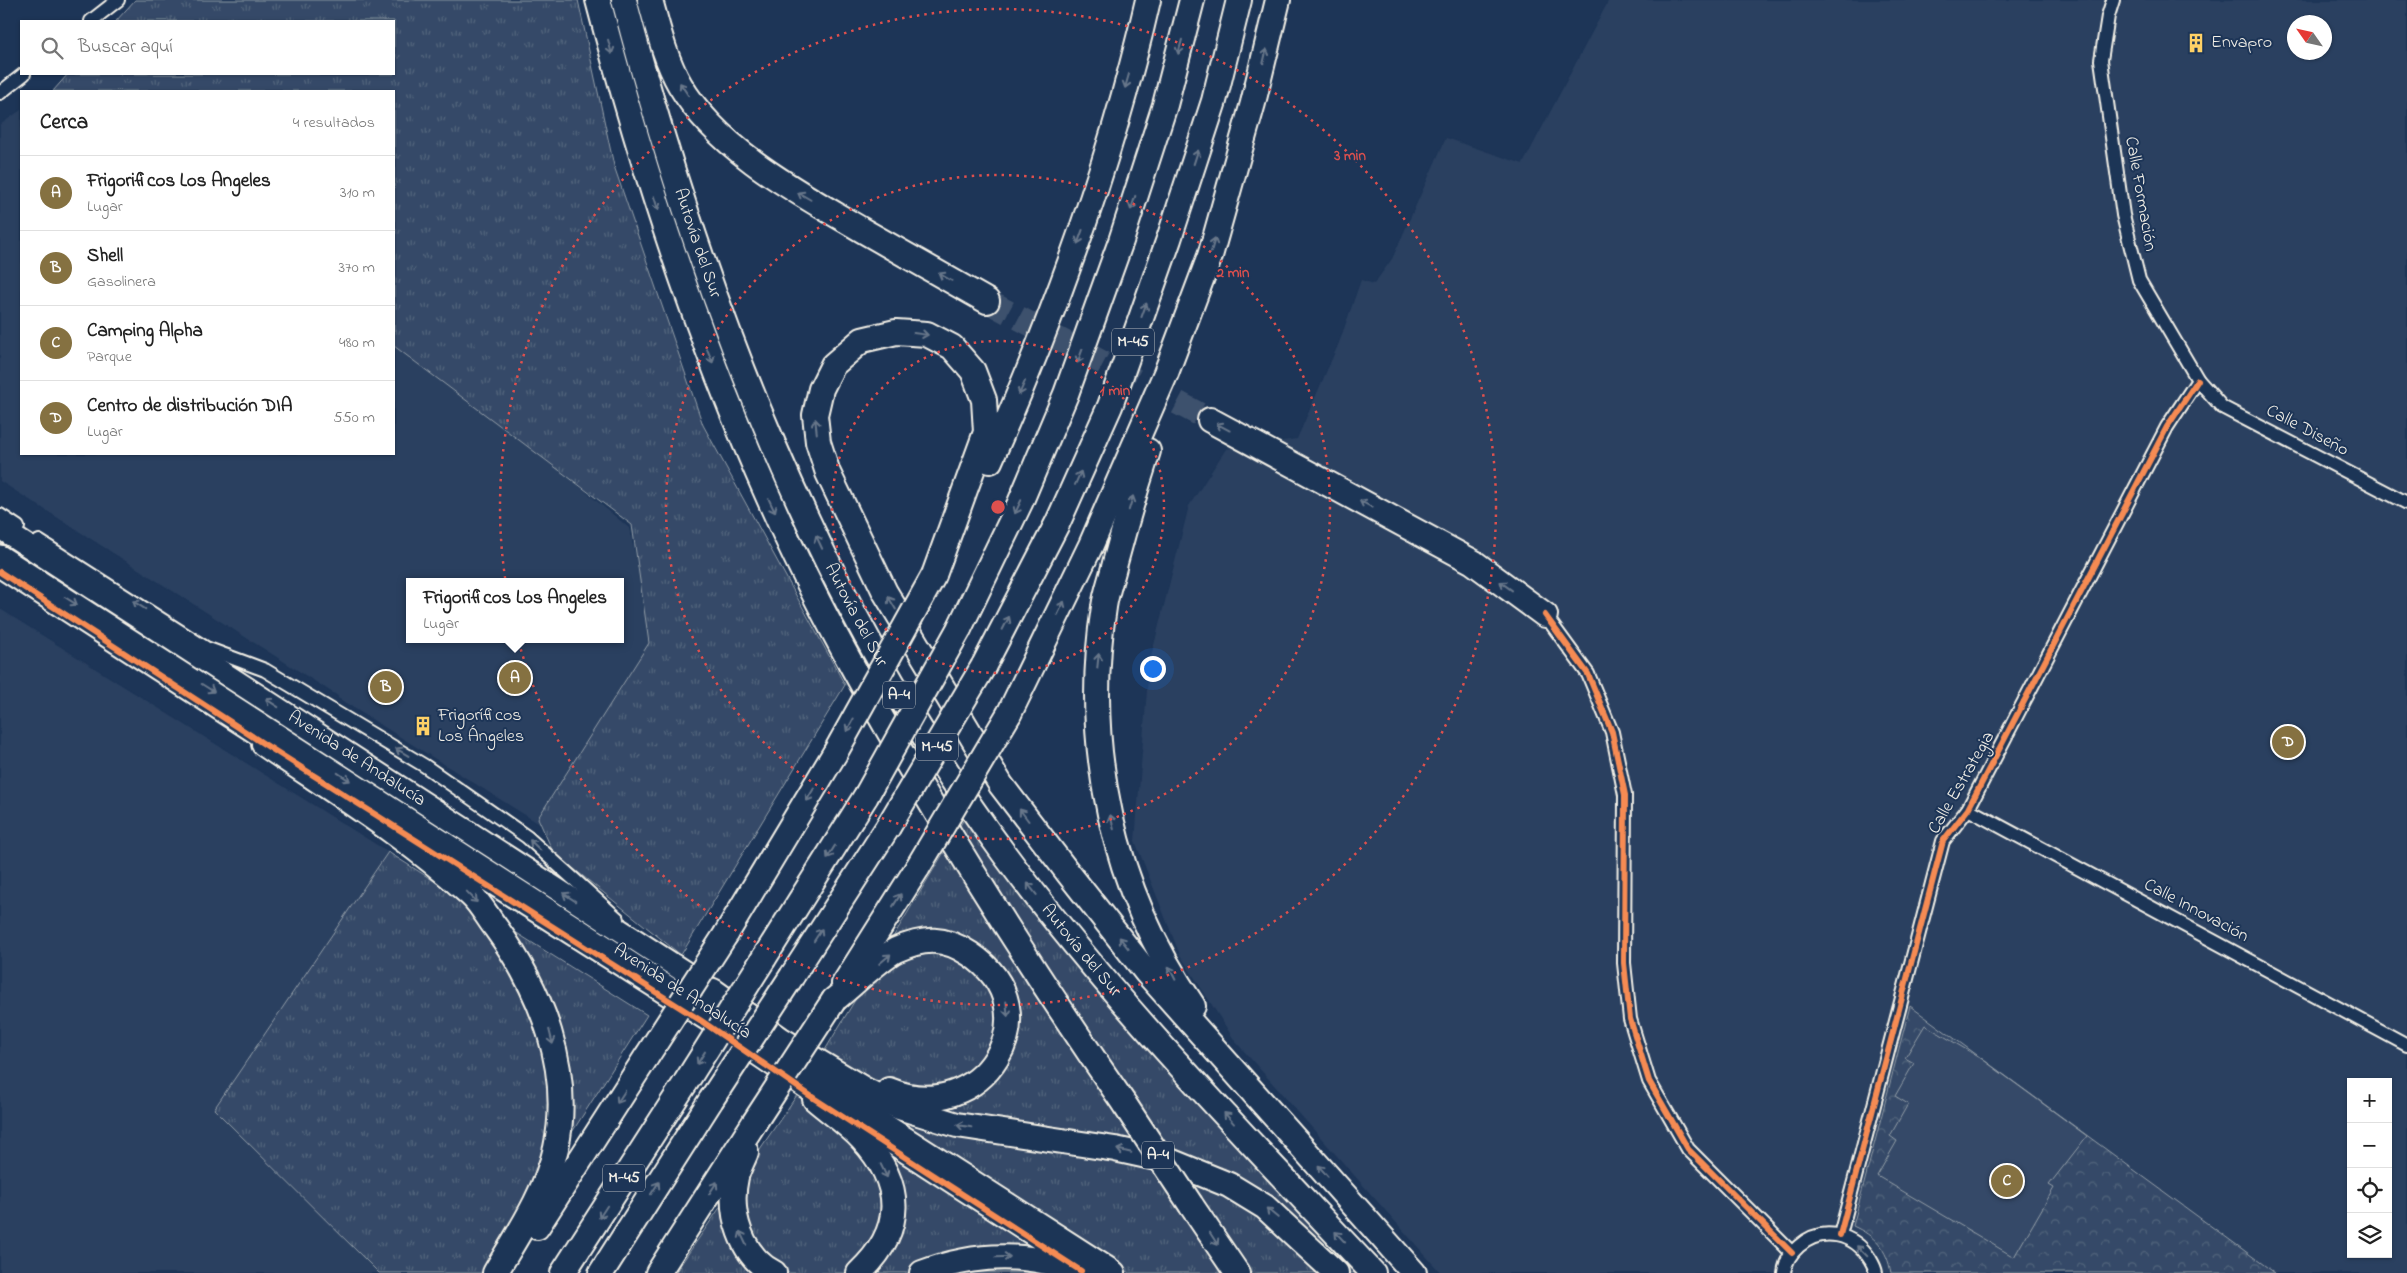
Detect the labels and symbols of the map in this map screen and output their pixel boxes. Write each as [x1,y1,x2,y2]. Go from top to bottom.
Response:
north arrow [2287,15,2332,60]
place label: Envapro [2211,30,2272,56]
building icon: Envapro [2185,32,2207,54]
one-way arrow [606,39,615,55]
one-way arrow [1175,39,1184,55]
one-way arrow [1261,48,1270,64]
one-way arrow [1122,73,1132,89]
one-way arrow [678,82,689,96]
street label: Calle Formación [2117,134,2163,254]
text: 3 min [1333,145,1366,167]
one-way arrow [1192,149,1201,165]
street label: Autovía del Sur [666,185,728,302]
one-way arrow [797,191,811,201]
one-way arrow [1128,194,1138,210]
one-way arrow [651,195,661,211]
one-way arrow [1075,229,1084,244]
one-way arrow [1209,237,1219,253]
text: 2 min [1216,262,1250,284]
one-way arrow [937,272,952,282]
one-way arrow [1140,303,1149,319]
road number: M-45 [1112,328,1154,356]
one-way arrow [912,329,928,339]
one-way arrow [705,348,715,363]
one-way arrow [1075,348,1084,363]
one-way arrow [1017,380,1027,395]
text: 1 min [1100,380,1131,402]
street label: Calle Diseño [2261,398,2353,464]
one-way arrow [811,418,821,434]
one-way arrow [1216,422,1231,431]
one-way arrow [1074,471,1083,486]
one-way arrow [1127,495,1137,511]
one-way arrow [768,498,778,513]
centre of rings [989,498,1007,516]
one-way arrow [1013,499,1023,514]
one-way arrow [1359,499,1374,508]
one-way arrow [814,535,823,550]
street label: Autovía del Sur [817,559,894,672]
one-way arrow [1499,581,1513,591]
one-way arrow [63,596,77,606]
one-way arrow [886,597,896,611]
one-way arrow [132,600,146,610]
one-way arrow [1057,601,1066,616]
one-way arrow [1002,616,1011,631]
one-way arrow [1094,654,1103,670]
your location [1140,656,1166,682]
pin: A [499,659,531,697]
pin: B [370,668,402,706]
road number: A-4 [883,682,915,708]
one-way arrow [200,684,214,694]
one-way arrow [266,698,280,708]
place label: Frigoríficos Los Ángeles [437,703,524,751]
street label: Avenida de Andalucía [282,705,431,814]
building icon: Frigoríficos Los Ángeles [412,715,434,737]
one-way arrow [845,717,855,731]
pin: D [2272,723,2304,761]
street label: Calle Estrategia [1922,727,2003,840]
road number: M-45 [916,734,958,760]
one-way arrow [396,747,410,757]
one-way arrow [337,771,351,782]
one-way arrow [804,787,814,801]
one-way arrow [1019,808,1029,822]
one-way arrow [1106,815,1116,831]
one-way arrow [529,839,541,851]
one-way arrow [826,845,836,859]
street label: Calle Innovación [2139,872,2253,950]
one-way arrow [1026,883,1037,896]
one-way arrow [466,891,478,903]
one-way arrow [563,892,577,902]
one-way arrow [892,893,902,907]
street label: Autovía del Sur [1034,899,1127,1004]
one-way arrow [814,929,824,943]
one-way arrow [1118,937,1129,950]
street label: Avenida de Andalucía [608,938,756,1046]
one-way arrow [878,953,891,964]
one-way arrow [1167,965,1177,980]
one-way arrow [1002,1001,1012,1017]
one-way arrow [547,1029,556,1045]
one-way arrow [695,1051,705,1065]
one-way arrow [616,1090,626,1104]
one-way arrow [1223,1112,1235,1124]
one-way arrow [956,1121,972,1130]
road number: A-4 [1142,1142,1174,1168]
one-way arrow [1117,1146,1133,1155]
pin: C [1991,1162,2023,1200]
one-way arrow [880,1163,889,1178]
road number: M-45 [603,1164,645,1192]
one-way arrow [1318,1164,1329,1177]
one-way arrow [651,1181,661,1195]
one-way arrow [708,1181,718,1195]
one-way arrow [597,1204,607,1218]
one-way arrow [1266,1208,1279,1219]
one-way arrow [737,1231,747,1246]
one-way arrow [1334,1231,1345,1244]
one-way arrow [1208,1232,1219,1246]
one-way arrow [1856,1244,1868,1257]
one-way arrow [995,1252,1011,1262]

